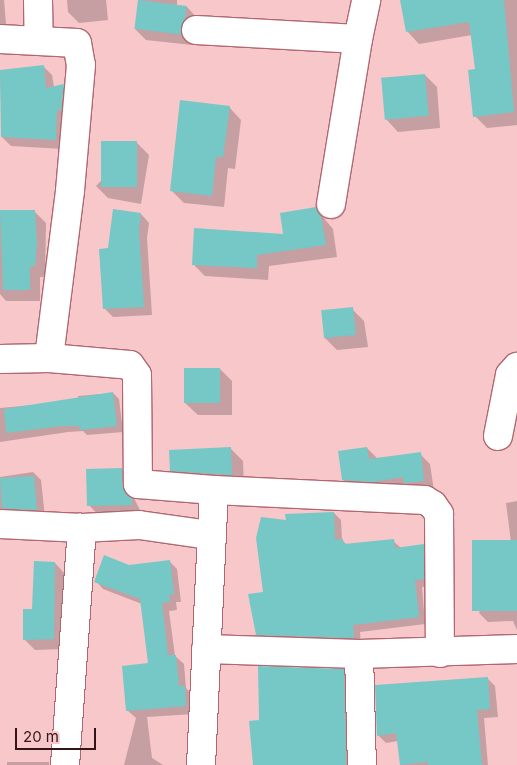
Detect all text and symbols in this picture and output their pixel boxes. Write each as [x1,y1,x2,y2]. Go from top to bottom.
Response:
scale bar [18,718,99,750]
text: 20 m [23,727,59,746]

